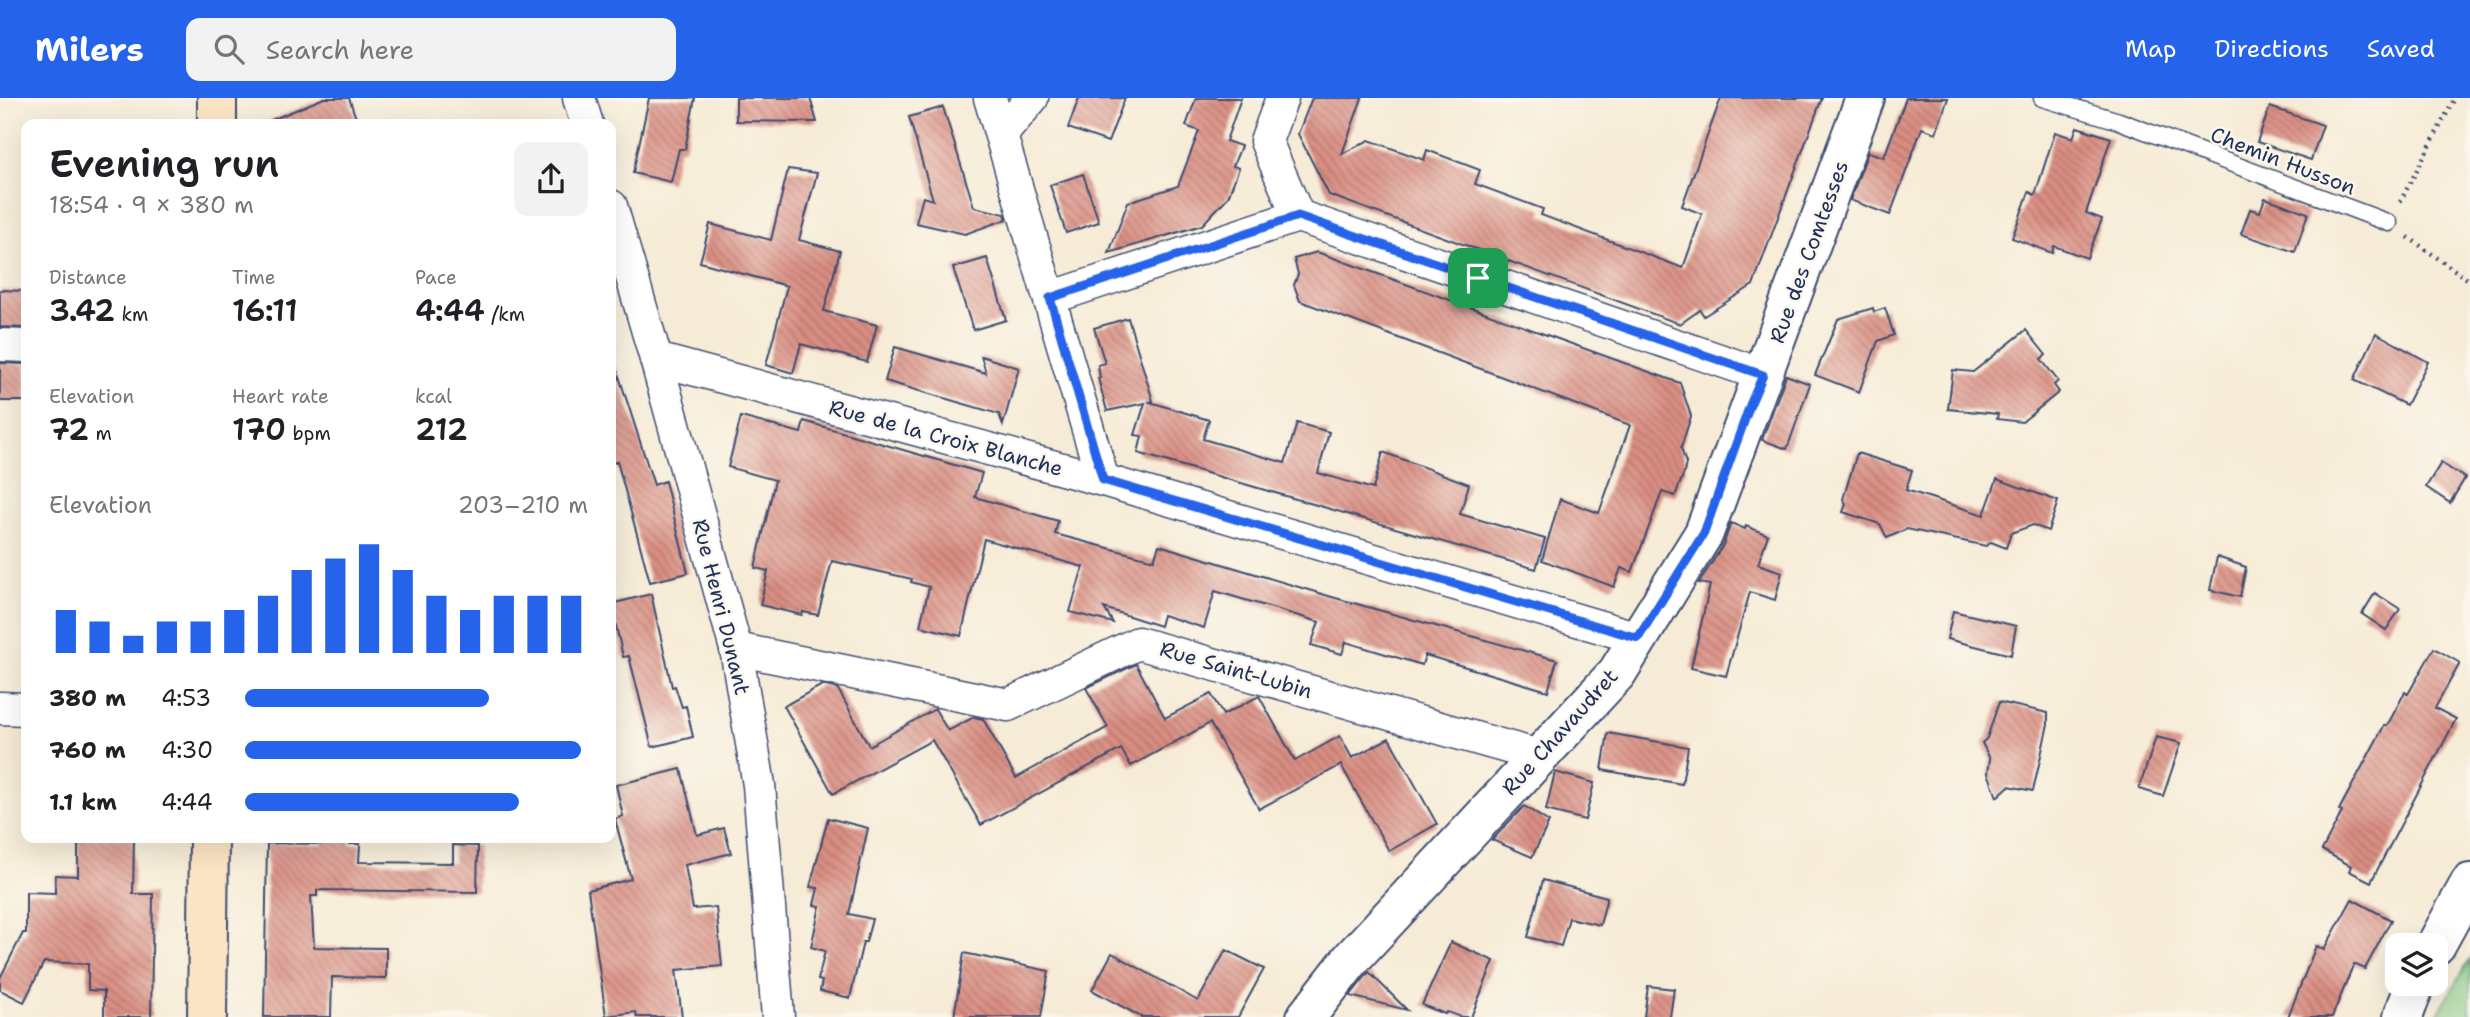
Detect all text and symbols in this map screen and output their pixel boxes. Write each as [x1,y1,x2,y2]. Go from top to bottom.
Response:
search box [186,18,676,81]
text: Milers [35,27,144,72]
icon: search [210,30,248,68]
text: Search here [266,32,414,67]
text: Map [2125,33,2176,65]
text: Directions [2214,33,2329,65]
text: Saved [2367,33,2435,65]
street label: Chemin Husson [2206,120,2360,202]
text: Evening run [49,138,279,189]
button: share [514,142,588,216]
street label: Rue des Comtesses [1763,157,1855,347]
text: 18:54 · 9 × 380 m [49,190,254,220]
pin [1448,248,1508,308]
icon: arrive [1459,259,1497,297]
text: Distance [49,265,127,290]
text: Time [232,265,276,290]
text: Pace [415,265,457,290]
text: 3.42 [49,290,115,331]
text: 16:11 [232,290,298,331]
text: 4:44 [415,290,485,331]
text: km [115,302,148,327]
text: /km [485,302,525,327]
text: Elevation [49,384,134,409]
text: Heart rate [232,384,329,409]
text: kcal [415,384,452,409]
street label: Rue de la Croix Blanche [826,393,1066,483]
text: 72 [49,409,89,450]
text: 170 [232,409,286,450]
text: 212 [415,409,468,450]
text: m [89,421,112,446]
text: bpm [286,421,331,446]
text: Elevation [49,490,152,520]
text: 203–210 m [458,490,588,520]
street label: Rue Henri Dunant [686,516,756,698]
street label: Rue Saint-Lubin [1156,635,1316,705]
street label: Rue Chavaudret [1496,663,1624,801]
text: 380 m [49,683,126,713]
text: 4:53 [161,683,211,713]
text: 760 m [49,735,126,765]
text: 4:30 [161,735,213,765]
text: 1.1 km [49,787,117,817]
text: 4:44 [161,787,213,817]
map controls [2385,933,2448,996]
button: layers [2385,933,2448,996]

